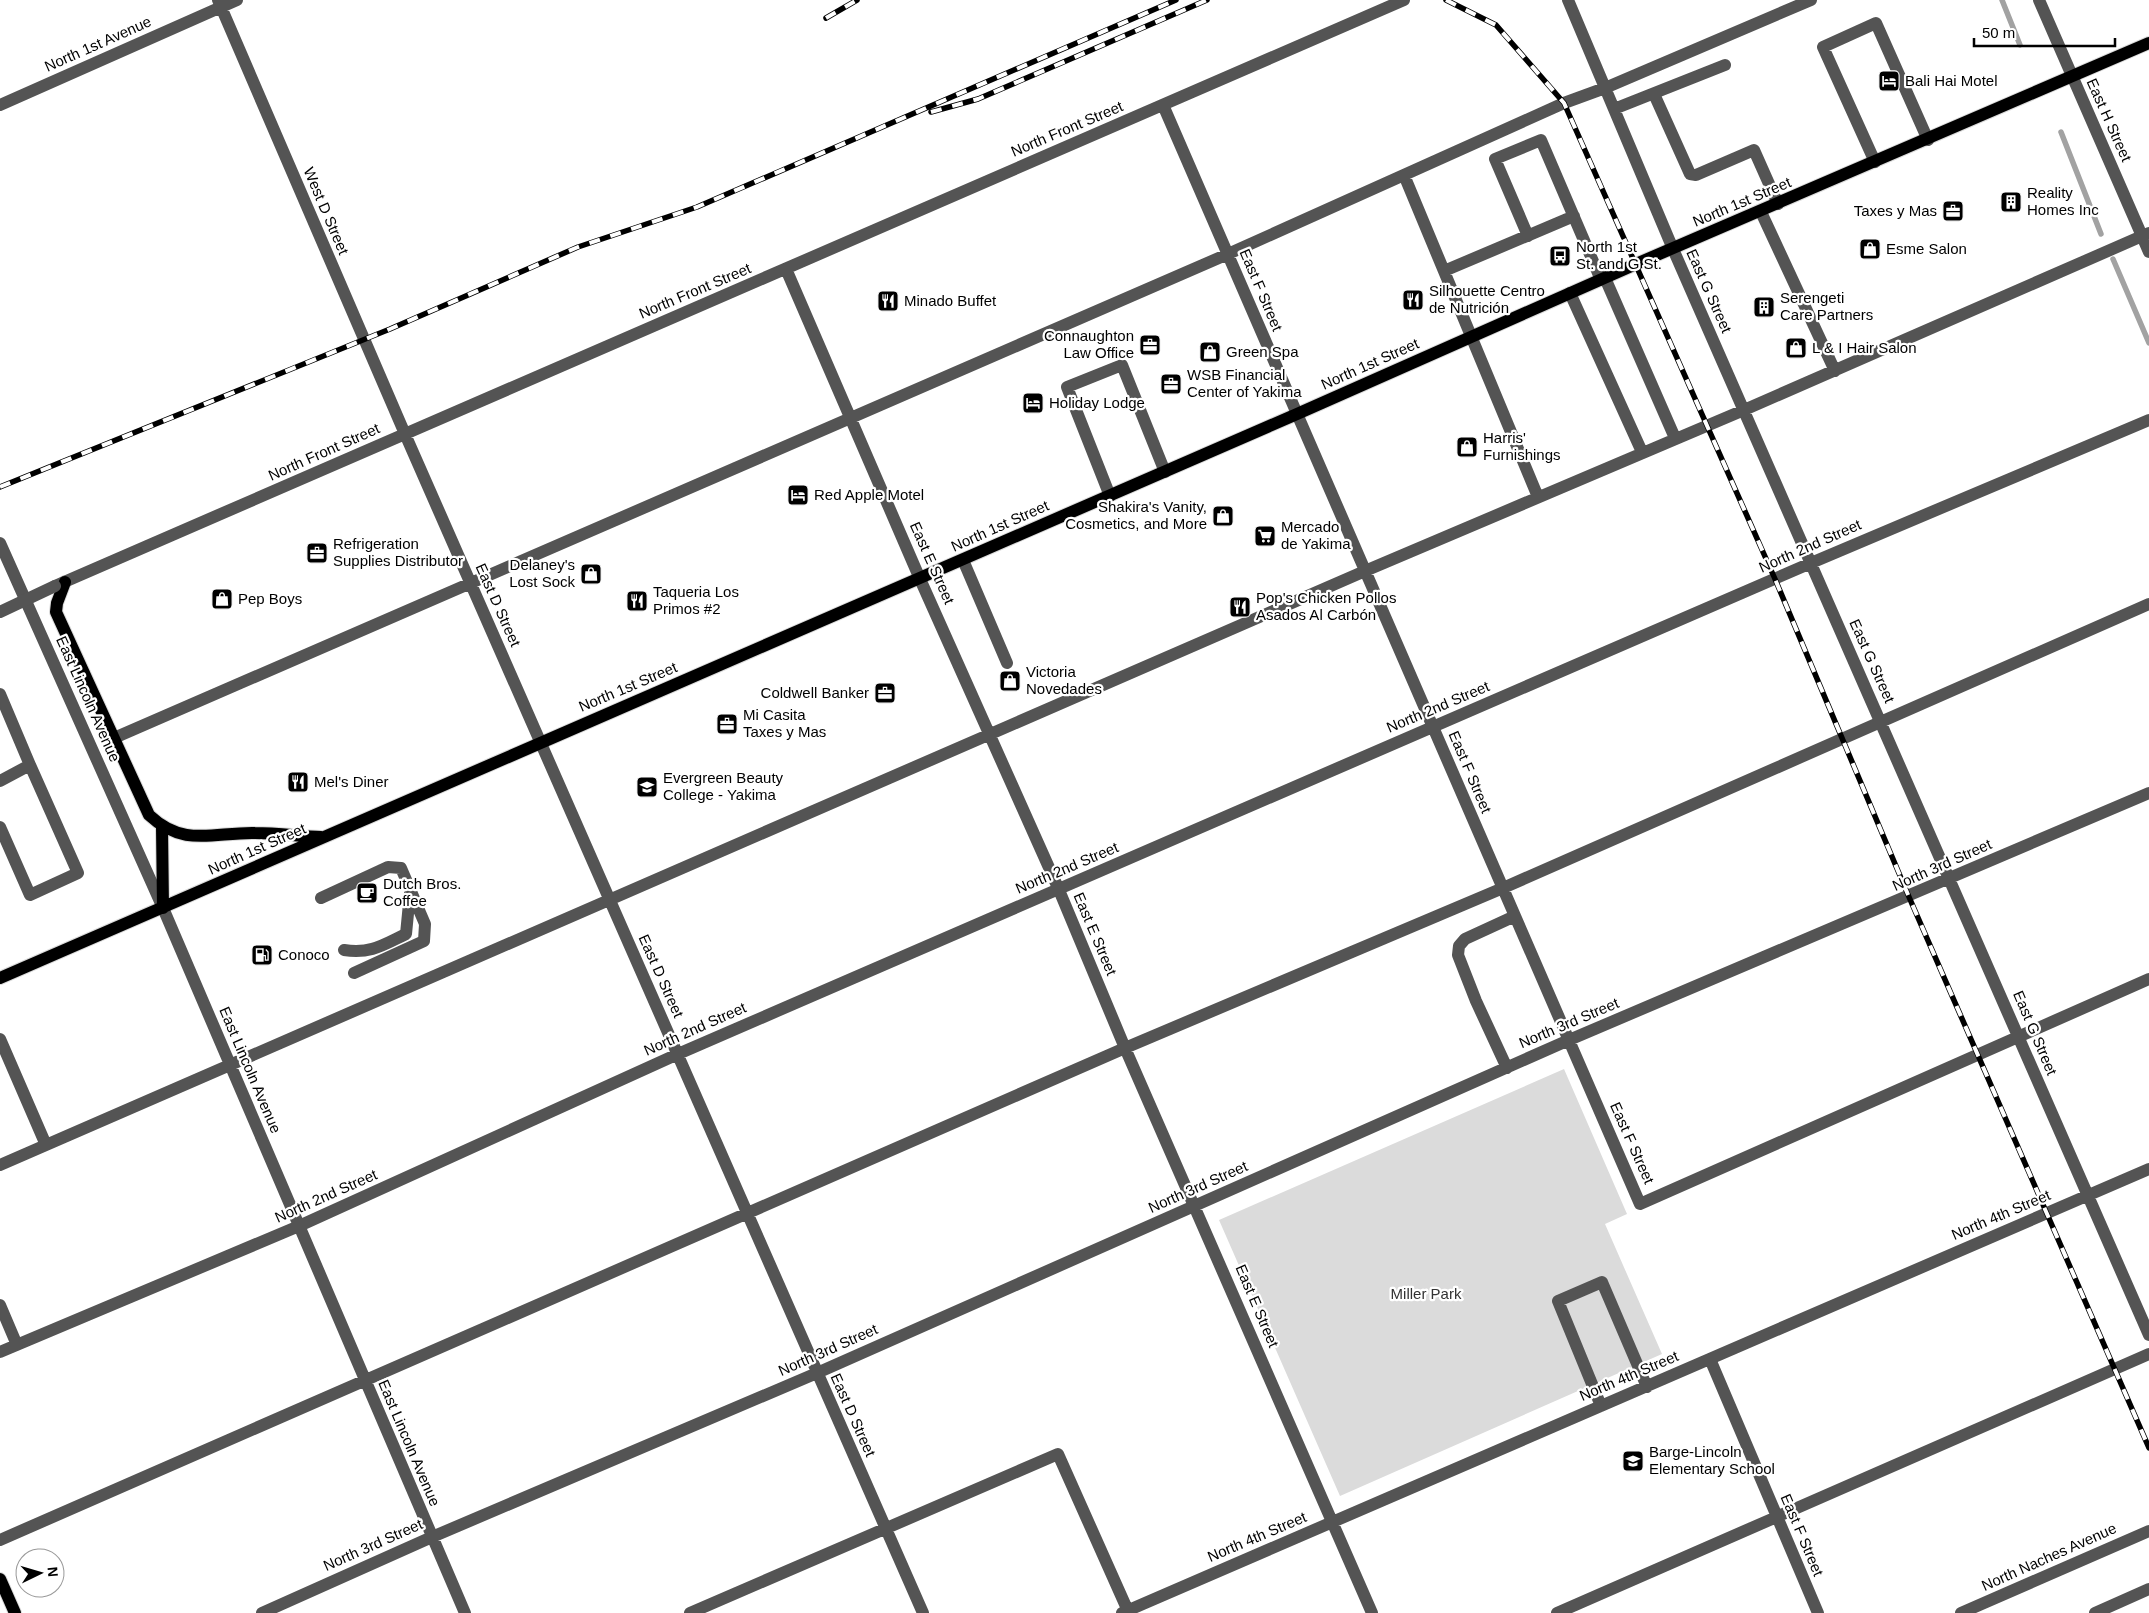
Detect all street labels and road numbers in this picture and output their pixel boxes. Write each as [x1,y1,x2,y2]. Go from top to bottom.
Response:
street label: North 1st Avenue [42,12,154,75]
street label: East H Street [2084,76,2136,165]
street label: North Front Street [1008,97,1126,160]
street label: West D Street [300,165,353,258]
street label: North 1st Street [1690,173,1794,230]
street label: East F Street [1237,246,1287,334]
street label: East G Street [1683,246,1736,336]
street label: North Front Street [636,259,754,322]
street label: North 1st Street [1318,334,1422,393]
street label: North Front Street [266,419,383,484]
street label: North 1st Street [948,496,1052,555]
street label: North 2nd Street [1756,515,1864,576]
street label: East E Street [907,519,959,607]
street label: East D Street [473,561,525,650]
street label: East G Street [1846,616,1899,706]
street label: East Lincoln Avenue [53,633,124,764]
street label: North 1st Street [576,658,680,715]
street label: North 2nd Street [1384,677,1493,736]
street label: East F Street [1446,728,1496,816]
street label: North 1st Street [205,819,309,878]
street label: North 3rd Street [1890,835,1995,894]
street label: North 2nd Street [1013,838,1122,897]
street label: East E Street [1070,890,1121,979]
street label: East D Street [636,932,688,1021]
street label: East G Street [2010,988,2061,1078]
street label: North 3rd Street [1516,994,1622,1051]
street label: North 2nd Street [641,998,749,1059]
street label: East Lincoln Avenue [216,1004,285,1136]
street label: East F Street [1607,1099,1658,1187]
street label: North 3rd Street [1146,1157,1251,1216]
street label: North 2nd Street [272,1165,380,1226]
street label: North 4th Street [1949,1186,2054,1243]
street label: East E Street [1232,1262,1283,1351]
street label: North 3rd Street [776,1320,881,1379]
street label: North 4th Street [1577,1347,1682,1404]
street label: East D Street [828,1371,880,1460]
street label: East Lincoln Avenue [375,1377,444,1509]
street label: East F Street [1778,1491,1828,1579]
street label: North 4th Street [1205,1508,1310,1565]
street label: North 3rd Street [321,1515,426,1574]
street label: North Naches Avenue [1979,1519,2119,1594]

